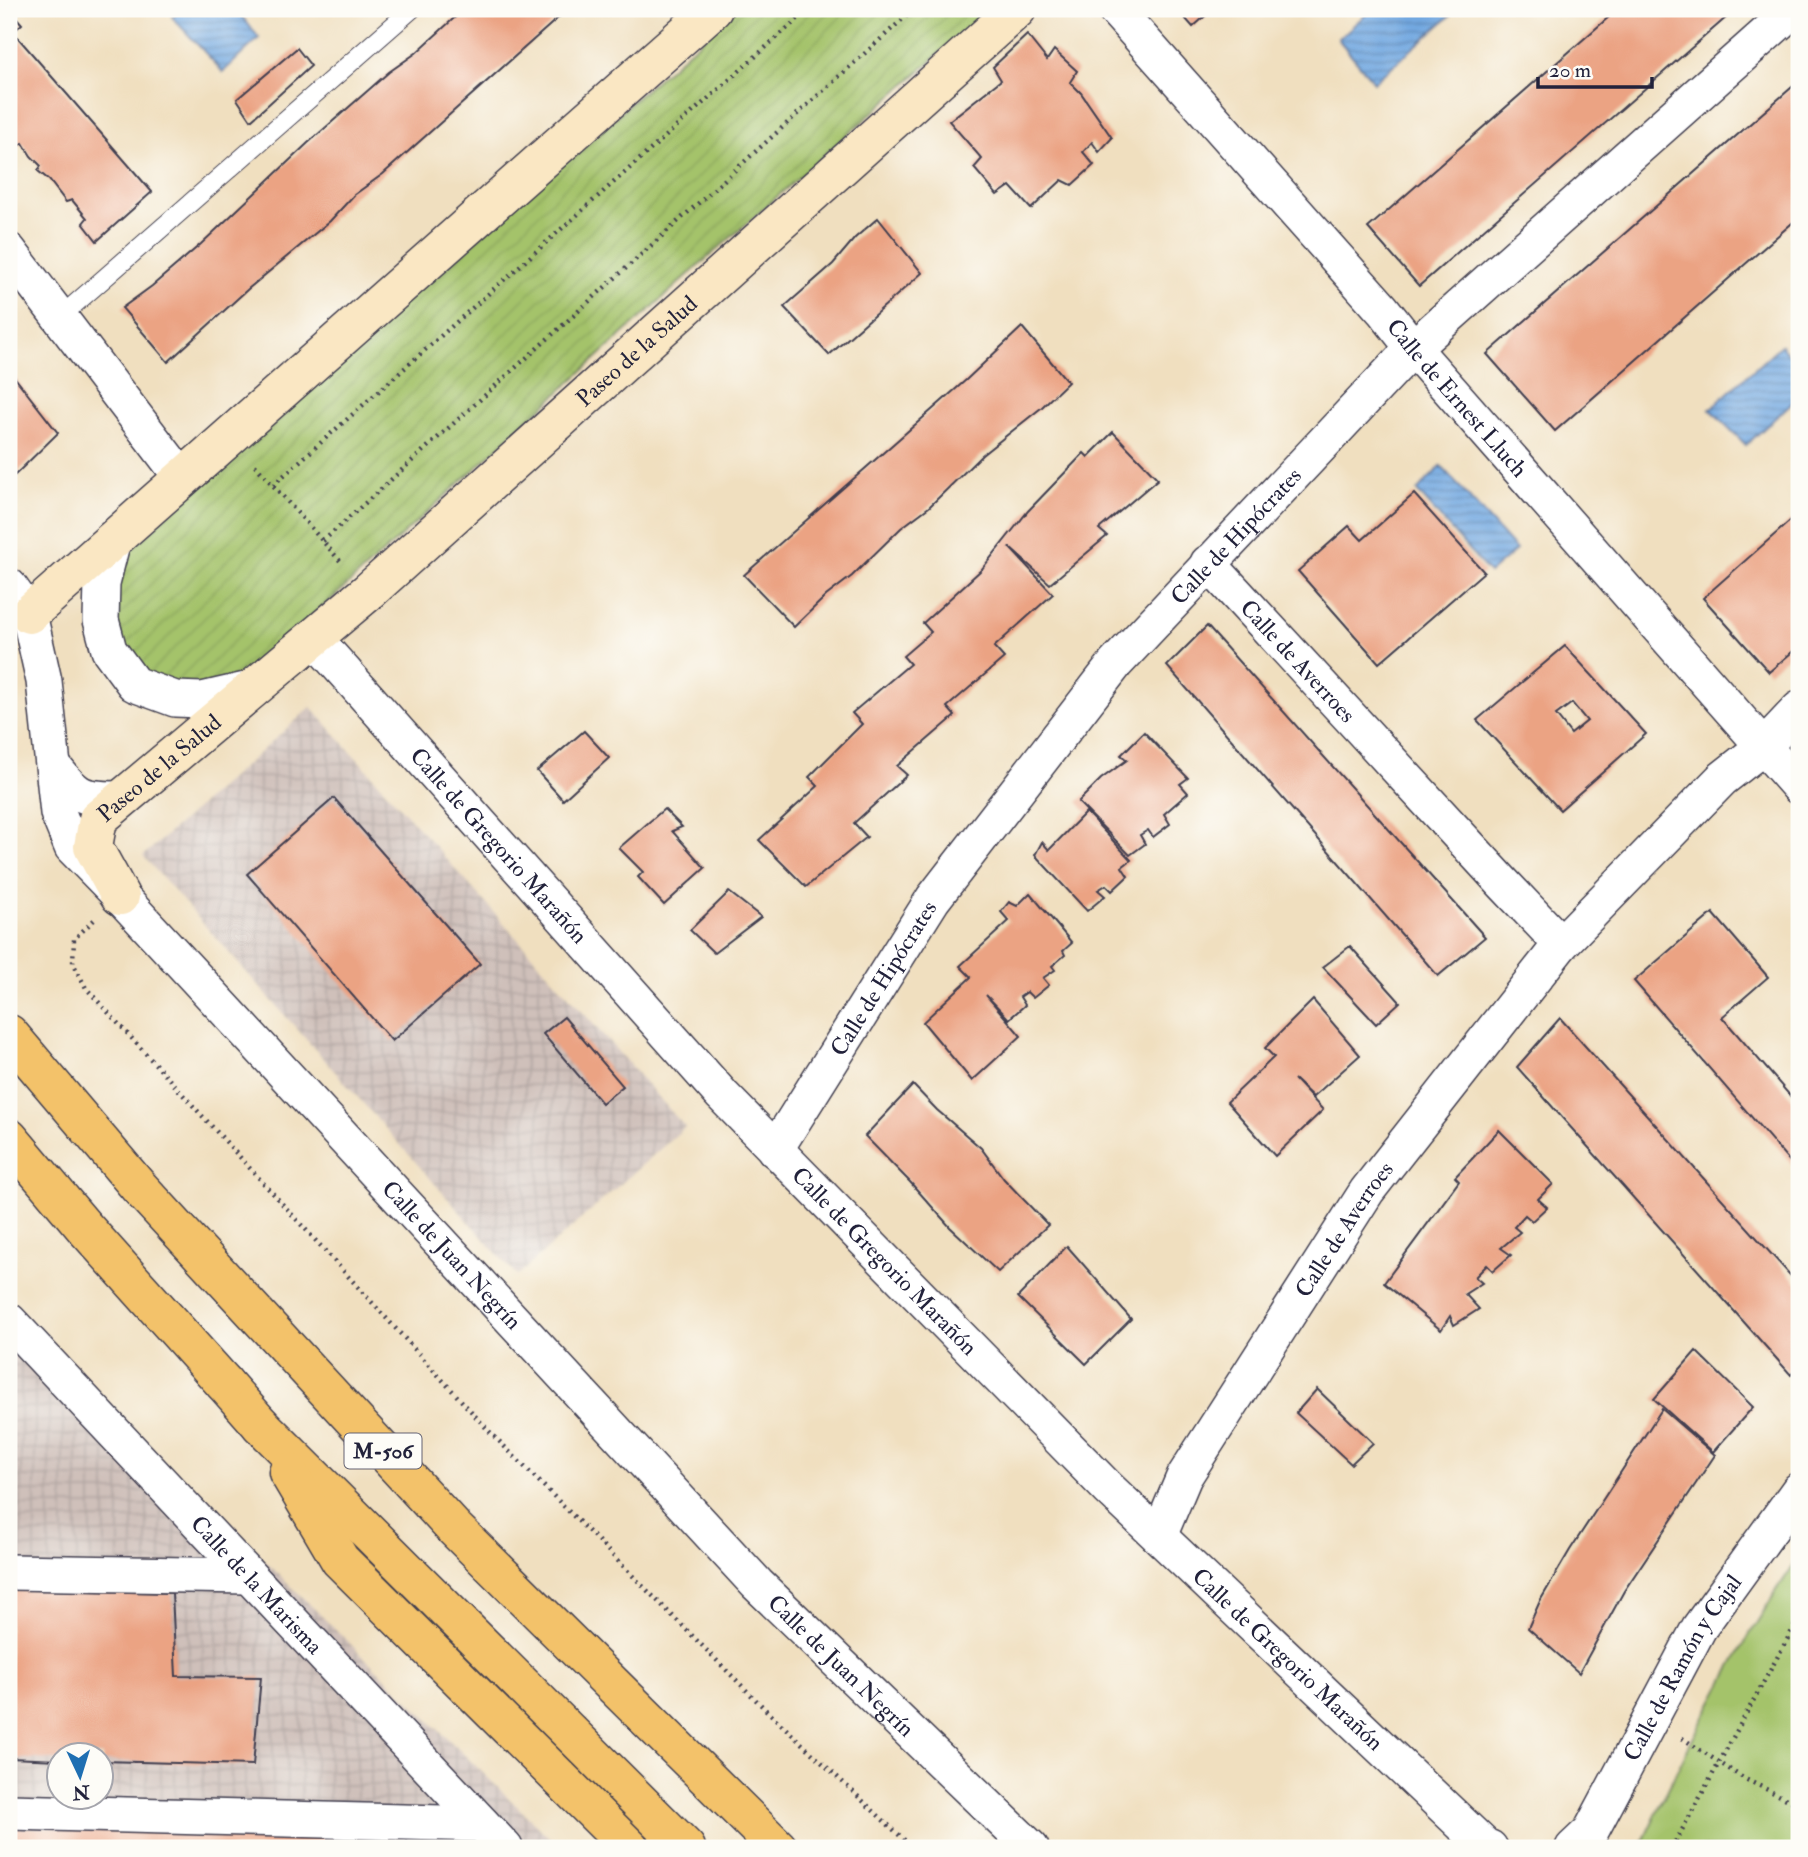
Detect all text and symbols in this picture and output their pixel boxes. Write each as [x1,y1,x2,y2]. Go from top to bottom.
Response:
scale bar [1538,46,1652,90]
text: 20 m [1549,57,1591,84]
street label: Paseo de la Salud [570,289,703,413]
street label: Calle de Ernest Lluch [1381,312,1534,483]
street label: Calle de Hipócrates [1164,461,1308,611]
street label: Calle de Averroes [1234,593,1362,729]
street label: Paseo de la Salud [91,707,227,828]
street label: Calle de Gregorio Marañón [404,741,594,949]
street label: Calle de Hipócrates [823,895,943,1061]
street label: Calle de Averroes [1288,1155,1399,1303]
street label: Calle de Gregorio Marañón [786,1160,984,1361]
street label: Calle de Juan Negrín [376,1174,528,1335]
road number: M-506 [344,1434,422,1468]
street label: Calle de la Marisma [185,1509,330,1660]
street label: Calle de Gregorio Marañón [1187,1562,1390,1757]
street label: Calle de Ramón y Cajal [1616,1568,1748,1766]
street label: Calle de Juan Negrín [762,1588,921,1743]
north arrow [46,1742,116,1812]
text: N [71,1779,91,1805]

